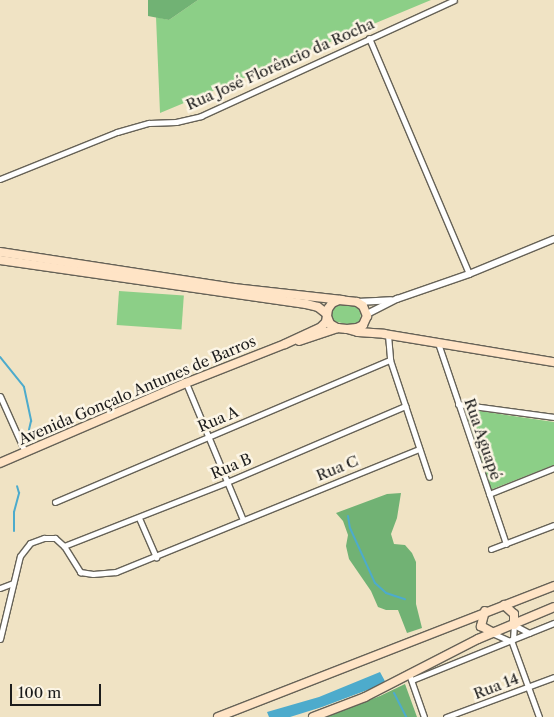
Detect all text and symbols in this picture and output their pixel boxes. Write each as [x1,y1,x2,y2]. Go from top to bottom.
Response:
street label: Rua José Florêncio da Rocha [183,14,377,114]
street label: Avenida Gonçalo Antunes de Barros [15,332,259,448]
street label: Rua Aguapé [461,395,505,483]
street label: Rua A [195,402,241,436]
street label: Rua B [208,449,254,483]
street label: Rua C [313,451,361,485]
street label: Rua 14 [471,669,521,703]
scale bar [12,674,104,706]
text: 100 m [18,683,61,702]

